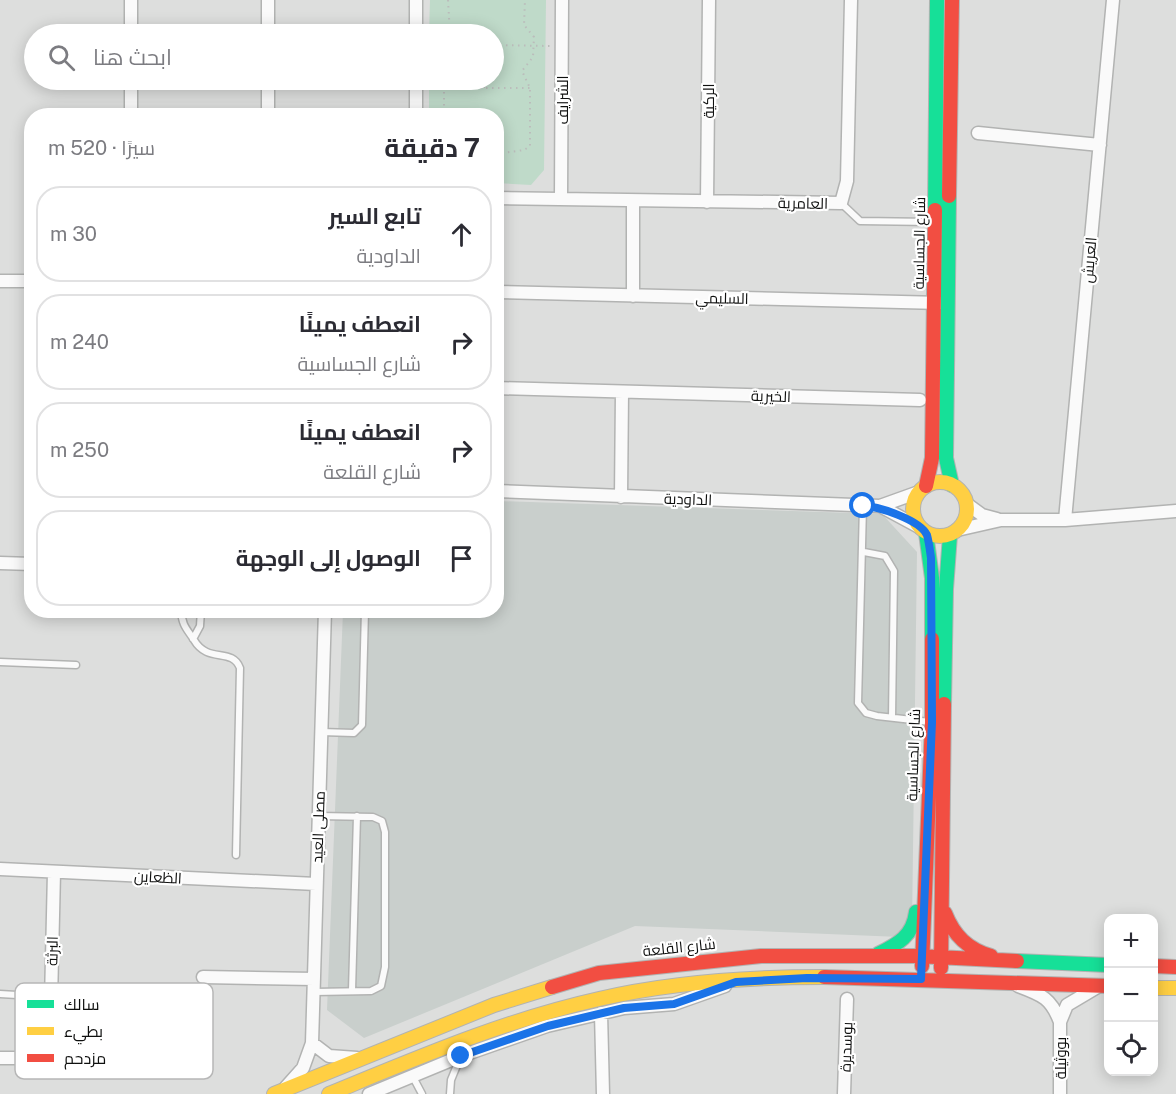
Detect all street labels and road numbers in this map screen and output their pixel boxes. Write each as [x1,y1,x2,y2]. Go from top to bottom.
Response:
street label: الشرايف [554,75,572,125]
street label: الركية [700,83,718,119]
street label: العامرية [778,194,828,213]
street label: شارع الجساسية [910,196,931,290]
street label: العريش [1079,236,1101,284]
street label: السليمي [695,289,749,311]
street label: الخيرية [751,387,791,406]
street label: الداودية [664,490,712,509]
street label: شارع الجساسية [903,708,926,802]
street label: مصلى العيد [308,791,330,863]
street label: الظعاين [134,867,182,889]
street label: شارع القلعة [642,935,717,962]
street label: البرثة [43,936,62,966]
street label: بوسديرة [837,1022,856,1073]
street label: بووثيلة [1052,1037,1070,1079]

